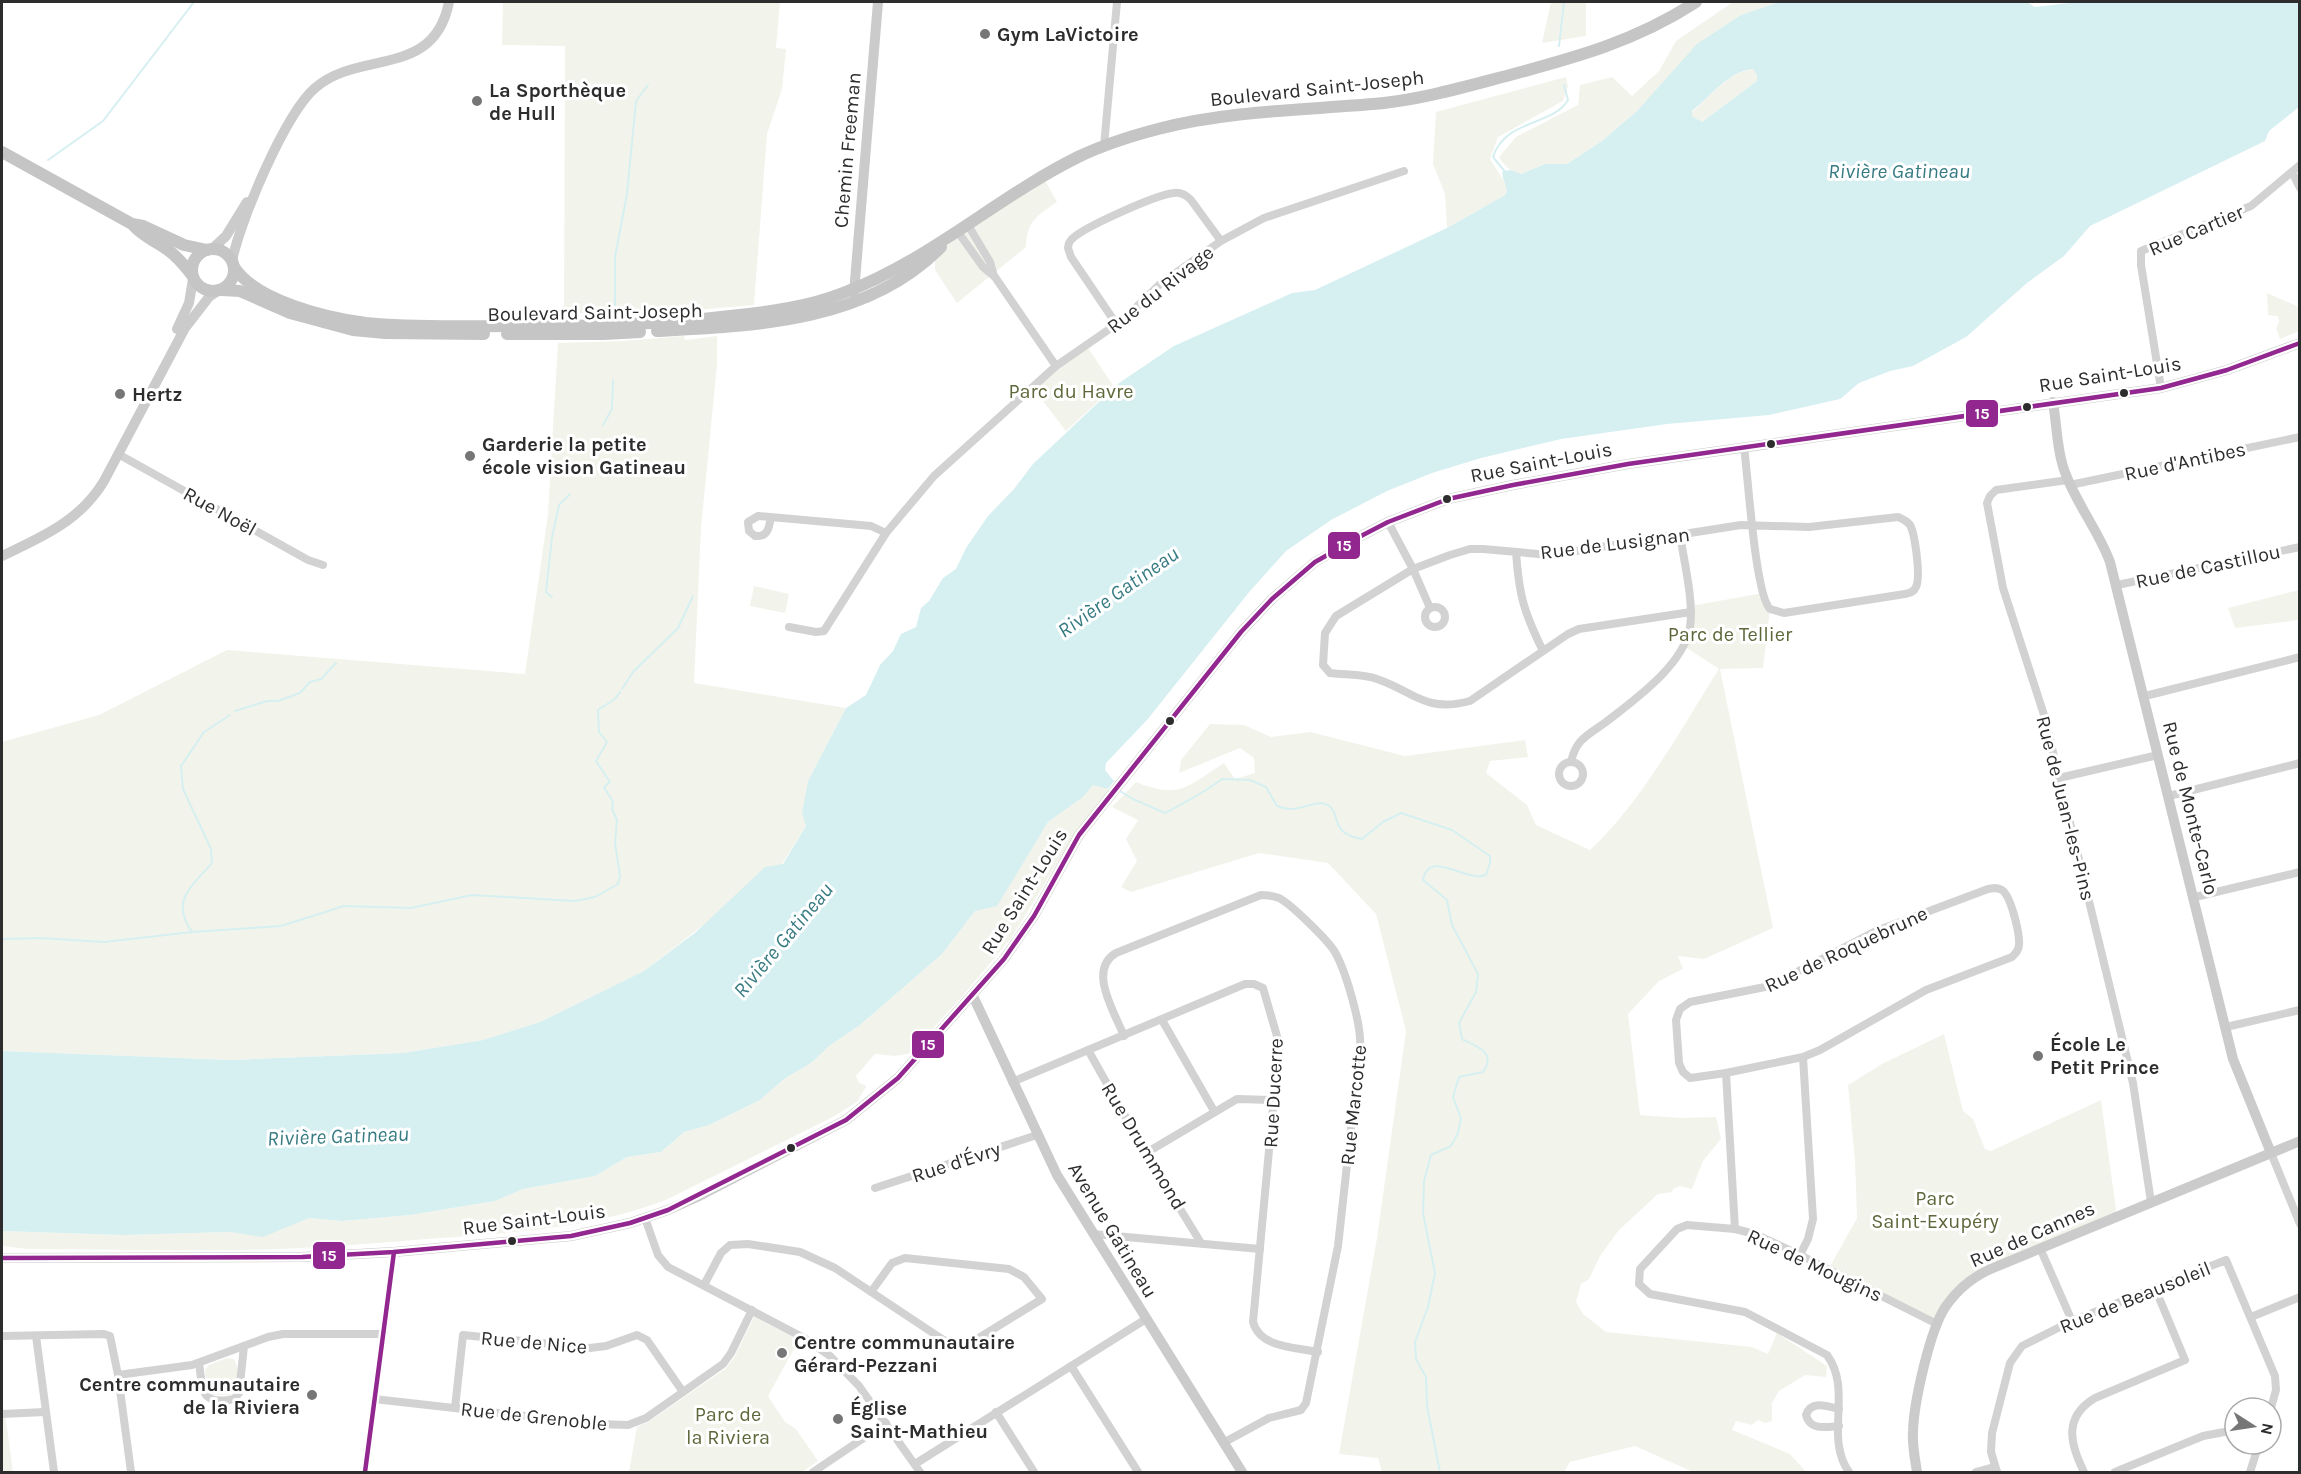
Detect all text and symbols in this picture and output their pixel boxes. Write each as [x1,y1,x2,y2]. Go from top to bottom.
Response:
place label: Gym LaVictoire [997,23,1139,46]
marker: Gym LaVictoire [978,27,992,41]
street label: Boulevard Saint-Joseph [1209,66,1425,111]
street label: Chemin Freeman [829,71,866,229]
place label: La Sporthèque de Hull [489,79,626,125]
marker: La Sporthèque de Hull [470,94,484,108]
water label: Rivière Gatineau [1828,159,1970,183]
street label: Rue Cartier [2145,200,2248,261]
street label: Rue du Rivage [1102,241,1218,338]
street label: Boulevard Saint-Joseph [487,299,703,326]
street label: Rue Saint-Louis [2037,352,2183,397]
park label: Parc du Havre [1008,380,1134,403]
place label: Hertz [132,383,182,406]
marker: Hertz [113,387,127,401]
unlabelled marker [2118,387,2130,399]
line badge: 15 [1965,399,1999,428]
unlabelled marker [2021,401,2033,413]
text: 15 [1974,404,1990,423]
place label: Garderie la petite école vision Gatineau [482,433,686,479]
street label: Rue Saint-Louis [1468,437,1614,488]
street label: Rue d'Antibes [2122,437,2248,486]
unlabelled marker [1765,438,1777,450]
marker: Garderie la petite école vision Gatineau [463,449,477,463]
street label: Rue Noël [179,482,260,541]
unlabelled marker [1441,493,1453,505]
street label: Rue de Lusignan [1539,523,1691,564]
line badge: 15 [1327,531,1361,560]
text: 15 [1336,536,1352,555]
street label: Rue de Castillou [2133,540,2283,593]
water label: Rivière Gatineau [1053,541,1183,643]
park label: Parc de Tellier [1668,623,1793,646]
street label: Rue de Juan-les-Pins [2031,713,2100,903]
unlabelled marker [1164,715,1176,727]
street label: Rue de Monte-Carlo [2158,719,2223,897]
street label: Rue Saint-Louis [977,824,1072,958]
water label: Rivière Gatineau [728,878,838,1002]
street label: Rue de Roquebrune [1761,902,1931,997]
line badge: 15 [911,1030,945,1059]
place label: École Le Petit Prince [2050,1031,2159,1079]
text: 15 [920,1035,936,1054]
street label: Rue Ducerre [1259,1037,1288,1149]
street label: Rue Marcotte [1336,1044,1371,1166]
marker: École Le Petit Prince [2031,1049,2045,1063]
street label: Rue Drummond [1097,1079,1191,1214]
water label: Rivière Gatineau [267,1122,409,1150]
street label: Rue d'Évry [909,1136,1003,1188]
unlabelled marker [785,1142,797,1154]
street label: Avenue Gatineau [1063,1159,1162,1302]
park label: Parc Saint-Exupéry [1871,1187,1999,1233]
street label: Rue de Cannes [1966,1197,2098,1272]
street label: Rue Saint-Louis [461,1199,607,1240]
street label: Rue de Mougins [1744,1224,1886,1307]
unlabelled marker [506,1235,518,1247]
line badge: 15 [312,1241,346,1270]
text: 15 [321,1246,337,1265]
street label: Rue de Beausoleil [2056,1257,2214,1338]
street label: Rue de Nice [480,1326,588,1359]
place label: Centre communautaire Gérard-Pezzani [794,1331,1015,1377]
marker: Centre communautaire Gérard-Pezzani [775,1346,789,1360]
place label: Centre communautaire de la Riviera [79,1373,300,1419]
marker: Centre communautaire de la Riviera [305,1388,319,1402]
place label: Église Saint-Mathieu [850,1395,988,1443]
north arrow [2223,1396,2283,1456]
street label: Rue de Grenoble [459,1397,608,1436]
park label: Parc de la Riviera [686,1403,770,1449]
marker: Église Saint-Mathieu [831,1412,845,1426]
text: N [2257,1421,2278,1437]

